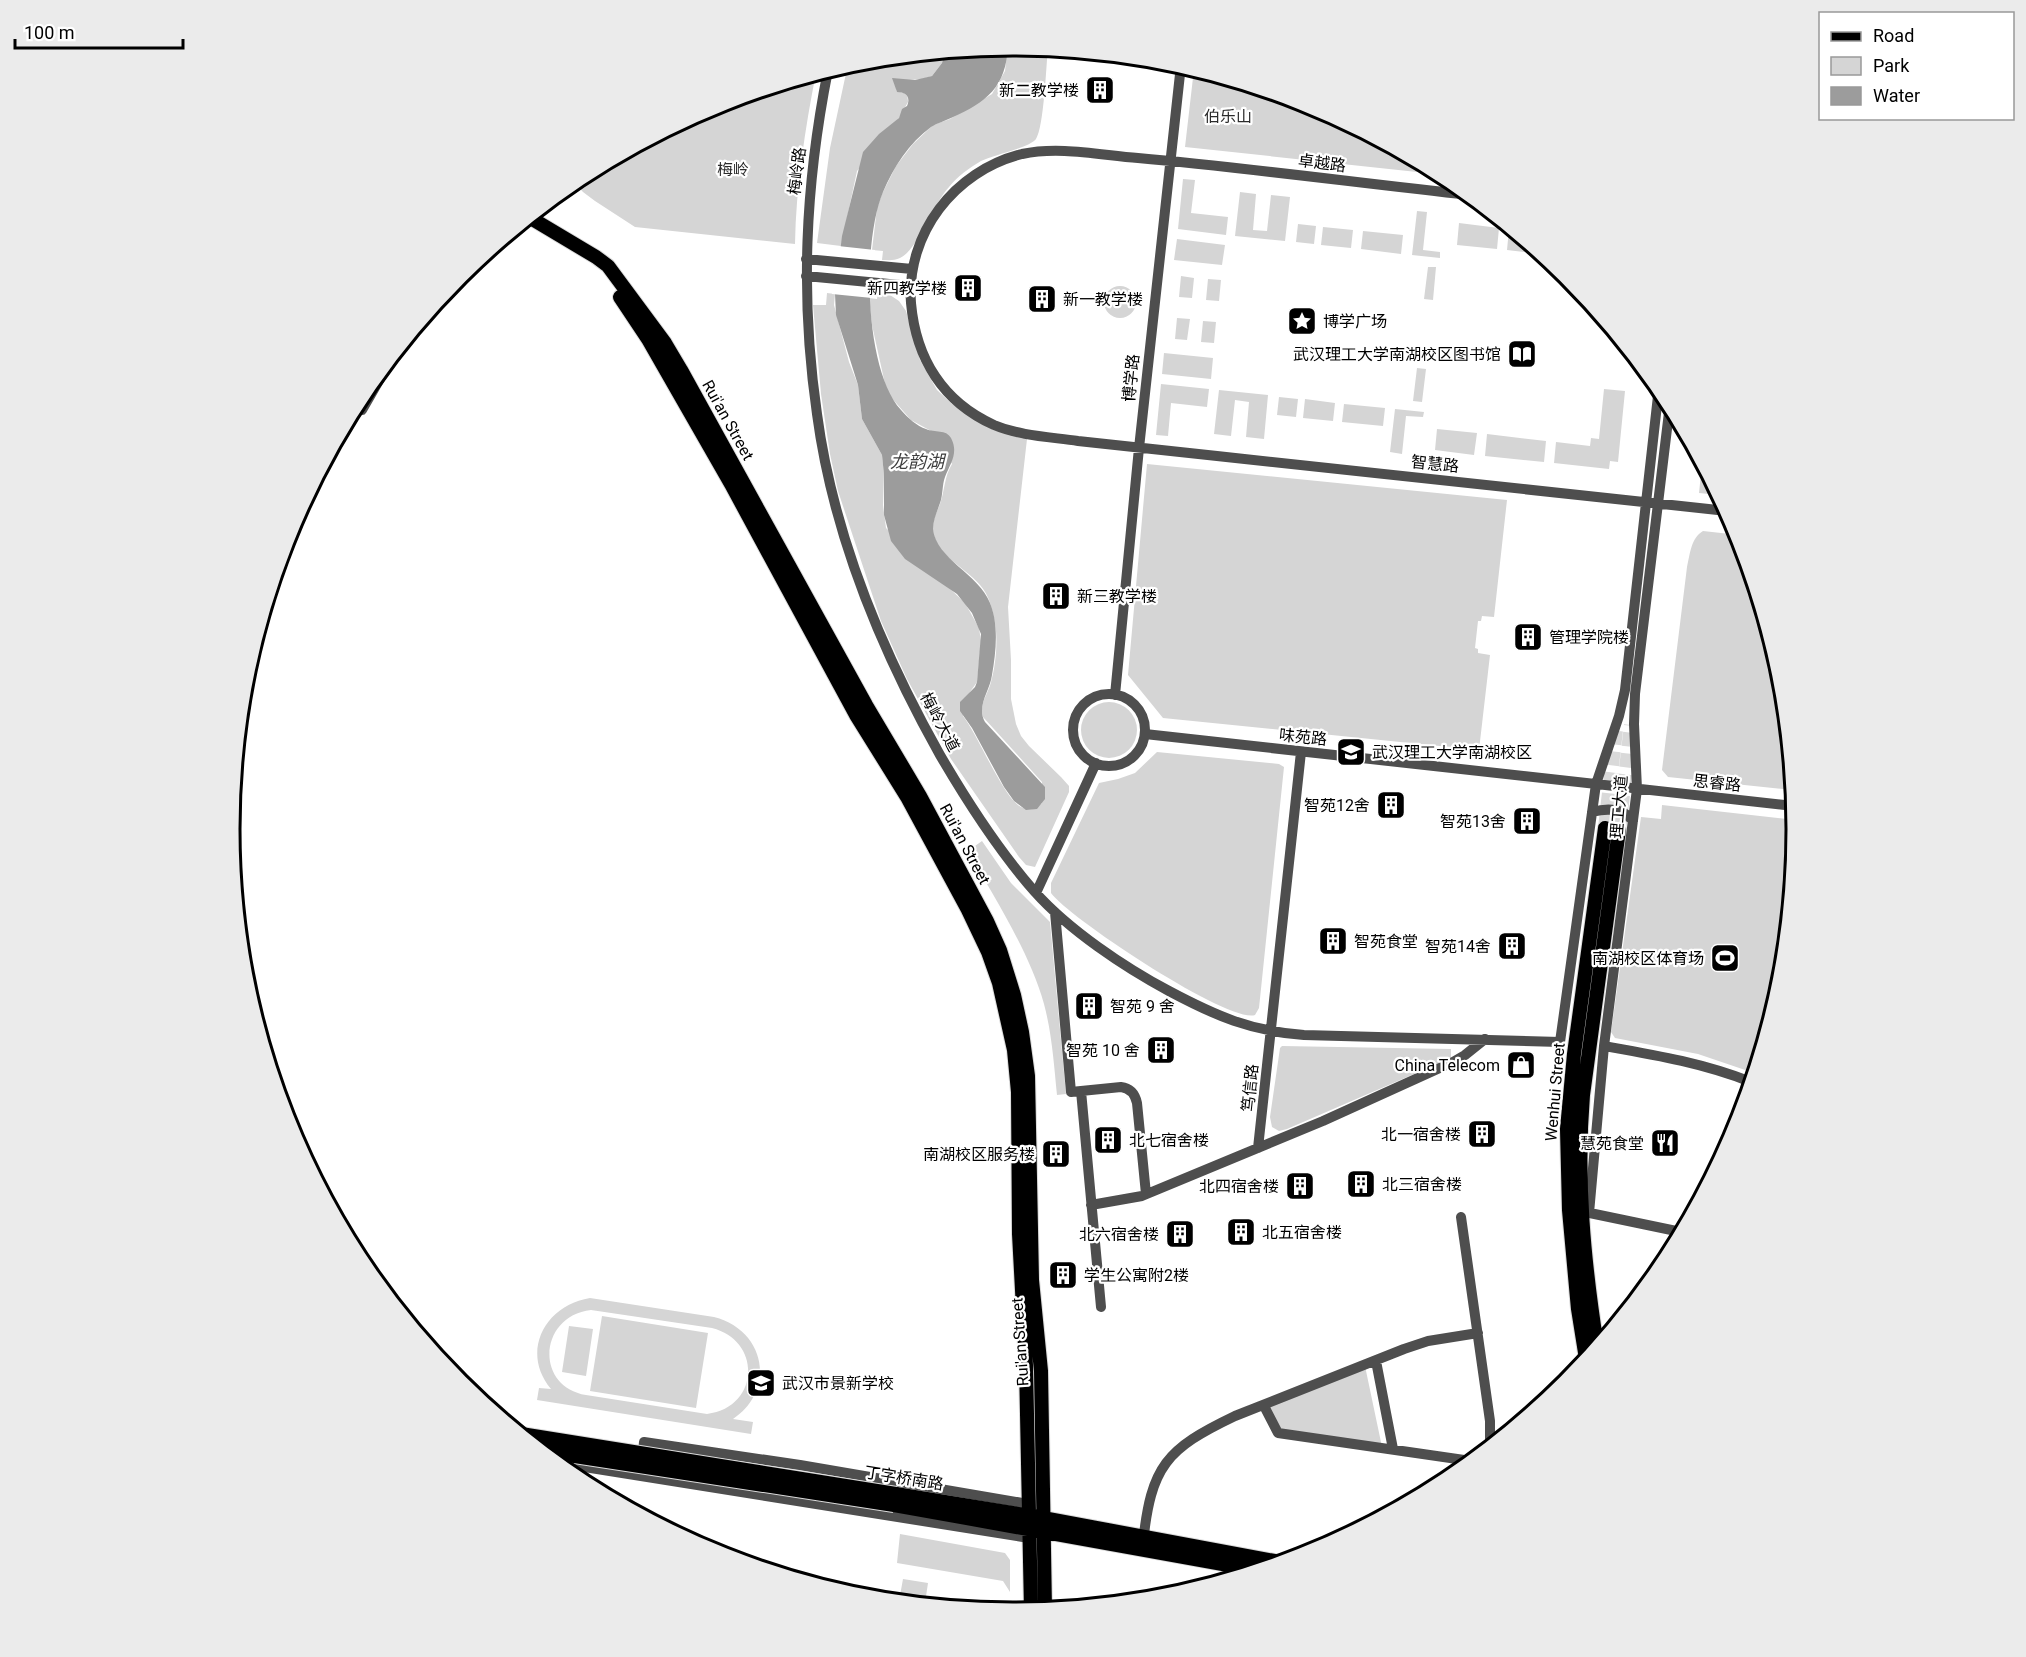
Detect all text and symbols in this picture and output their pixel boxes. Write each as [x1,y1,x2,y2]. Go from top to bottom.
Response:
scale bar [15,12,183,50]
legend [1819,12,2014,120]
text: 100 m [24,22,75,43]
text: Road [1873,25,1914,46]
text: Park [1873,55,1910,76]
building icon: 新二教学楼 [1084,74,1116,106]
place label: 新二教学楼 [999,81,1079,100]
text: Water [1873,85,1920,106]
park label: 伯乐山 [1204,107,1252,126]
street label: 梅岭路 [785,146,809,196]
street label: 卓越路 [1297,151,1347,175]
park label: 梅岭 [717,160,749,179]
building icon: 新四教学楼 [952,272,984,304]
place label: 新四教学楼 [867,279,947,298]
building icon: 新一教学楼 [1026,283,1058,315]
place label: 新一教学楼 [1063,290,1143,309]
place icon: 博学广场 [1286,305,1318,337]
place label: 博学广场 [1323,312,1387,331]
library icon: 武汉理工大学南湖校区图书馆 [1506,338,1538,370]
place label: 武汉理工大学南湖校区图书馆 [1293,345,1501,364]
street label: 博学路 [1119,353,1143,403]
street label: Rui'an Street [698,377,758,463]
water label: 龙韵湖 [890,451,947,472]
street label: 智慧路 [1410,452,1460,476]
building icon: 新三教学楼 [1040,580,1072,612]
place label: 新三教学楼 [1077,587,1157,606]
building icon: 管理学院楼 [1512,621,1544,653]
place label: 管理学院楼 [1549,628,1629,647]
street label: 梅岭大道 [917,689,963,755]
street label: 味苑路 [1278,725,1328,749]
school or university icon: 武汉理工大学南湖校区 [1335,736,1367,768]
place label: 武汉理工大学南湖校区 [1372,743,1532,762]
street label: 思睿路 [1692,771,1742,795]
street label: 理工大道 [1607,774,1631,840]
building icon: 智苑12舍 [1375,789,1407,821]
place label: 智苑12舍 [1304,796,1370,815]
street label: Rui'an Street [936,800,994,888]
building icon: 智苑13舍 [1511,805,1543,837]
place label: 智苑13舍 [1440,812,1506,831]
building icon: 智苑食堂 [1317,925,1349,957]
building icon: 智苑14舍 [1496,930,1528,962]
place label: 智苑食堂 [1354,932,1418,951]
place label: 智苑14舍 [1425,937,1491,956]
sports icon: 南湖校区体育场 [1709,942,1741,974]
place label: 南湖校区体育场 [1592,949,1704,968]
building icon: 智苑 9 舍 [1073,990,1105,1022]
place label: 智苑 9 舍 [1110,997,1175,1016]
building icon: 智苑 10 舍 [1145,1034,1177,1066]
place label: 智苑 10 舍 [1066,1041,1140,1060]
street label: Wenhui Street [1541,1042,1569,1142]
shop icon: China Telecom [1505,1049,1537,1081]
place label: China Telecom [1395,1056,1500,1075]
street label: 笃信路 [1238,1063,1262,1113]
building icon: 北一宿舍楼 [1466,1118,1498,1150]
building icon: 北七宿舍楼 [1092,1124,1124,1156]
place label: 北一宿舍楼 [1381,1125,1461,1144]
restaurant icon: 慧苑食堂 [1649,1127,1681,1159]
place label: 北七宿舍楼 [1129,1131,1209,1150]
place label: 慧苑食堂 [1580,1134,1644,1153]
building icon: 南湖校区服务楼 [1040,1138,1072,1170]
place label: 南湖校区服务楼 [923,1145,1035,1164]
building icon: 北三宿舍楼 [1345,1168,1377,1200]
building icon: 北四宿舍楼 [1284,1170,1316,1202]
place label: 北三宿舍楼 [1382,1175,1462,1194]
place label: 北四宿舍楼 [1199,1177,1279,1196]
building icon: 北五宿舍楼 [1225,1216,1257,1248]
building icon: 北六宿舍楼 [1164,1218,1196,1250]
place label: 北五宿舍楼 [1262,1223,1342,1242]
place label: 北六宿舍楼 [1079,1225,1159,1244]
building icon: 学生公寓附2楼 [1047,1259,1079,1291]
place label: 学生公寓附2楼 [1084,1266,1189,1285]
street label: Rui'an Street [1007,1297,1033,1387]
school or university icon: 武汉市景新学校 [745,1367,777,1399]
place label: 武汉市景新学校 [782,1374,894,1393]
street label: 丁字桥南路 [863,1462,945,1494]

